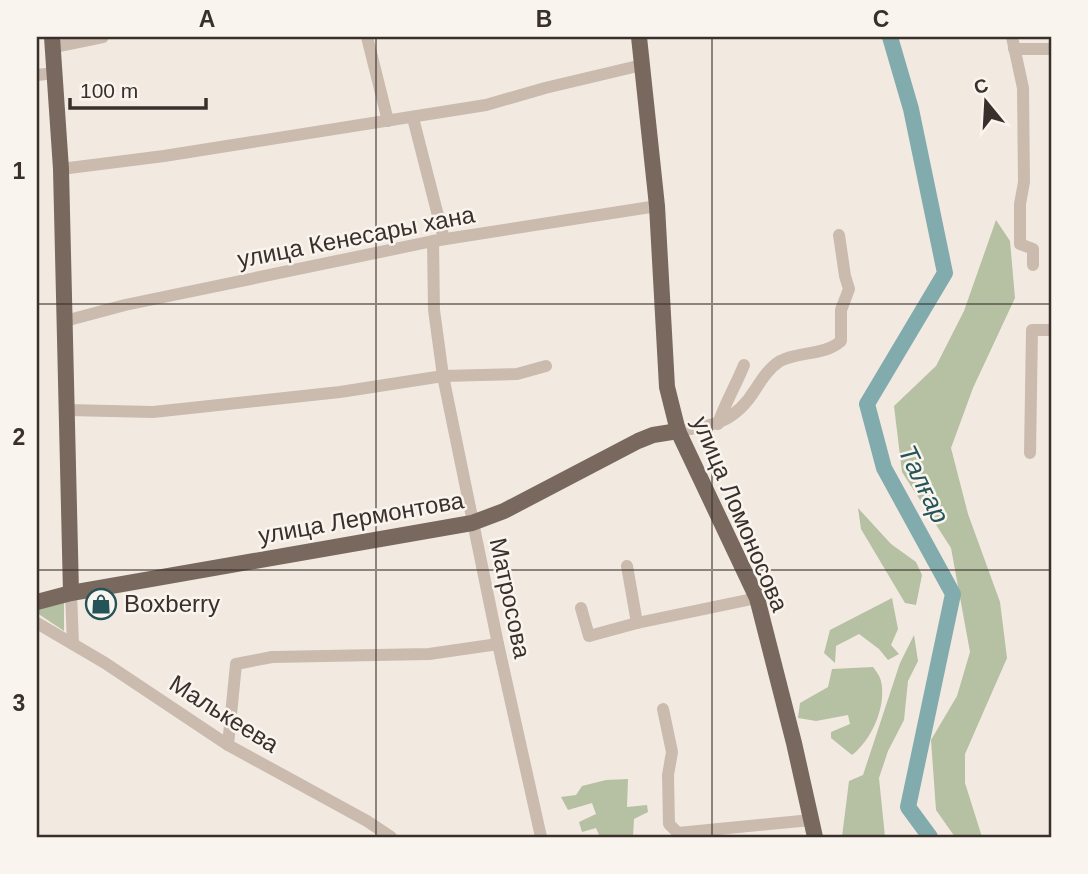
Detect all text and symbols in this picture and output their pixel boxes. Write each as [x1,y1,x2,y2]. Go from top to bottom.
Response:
text: A [199,6,215,32]
text: B [536,6,552,32]
text: C [873,6,889,32]
scale bar [70,66,206,110]
north arrow [951,66,1021,136]
text: С [971,74,991,98]
text: 100 m [80,79,138,102]
text: 1 [13,158,26,184]
street label: улица Кенесары хана [235,200,477,273]
street label: улица Ломоносова [687,412,794,616]
text: 2 [13,424,25,450]
water label: Талғар [892,440,956,528]
street label: улица Лермонтова [256,486,466,549]
street label: Матросова [485,535,537,661]
shop icon: Boxberry [84,587,118,621]
place label: Boxberry [124,590,220,617]
street label: Малькеева [165,669,284,758]
text: 3 [13,690,25,716]

